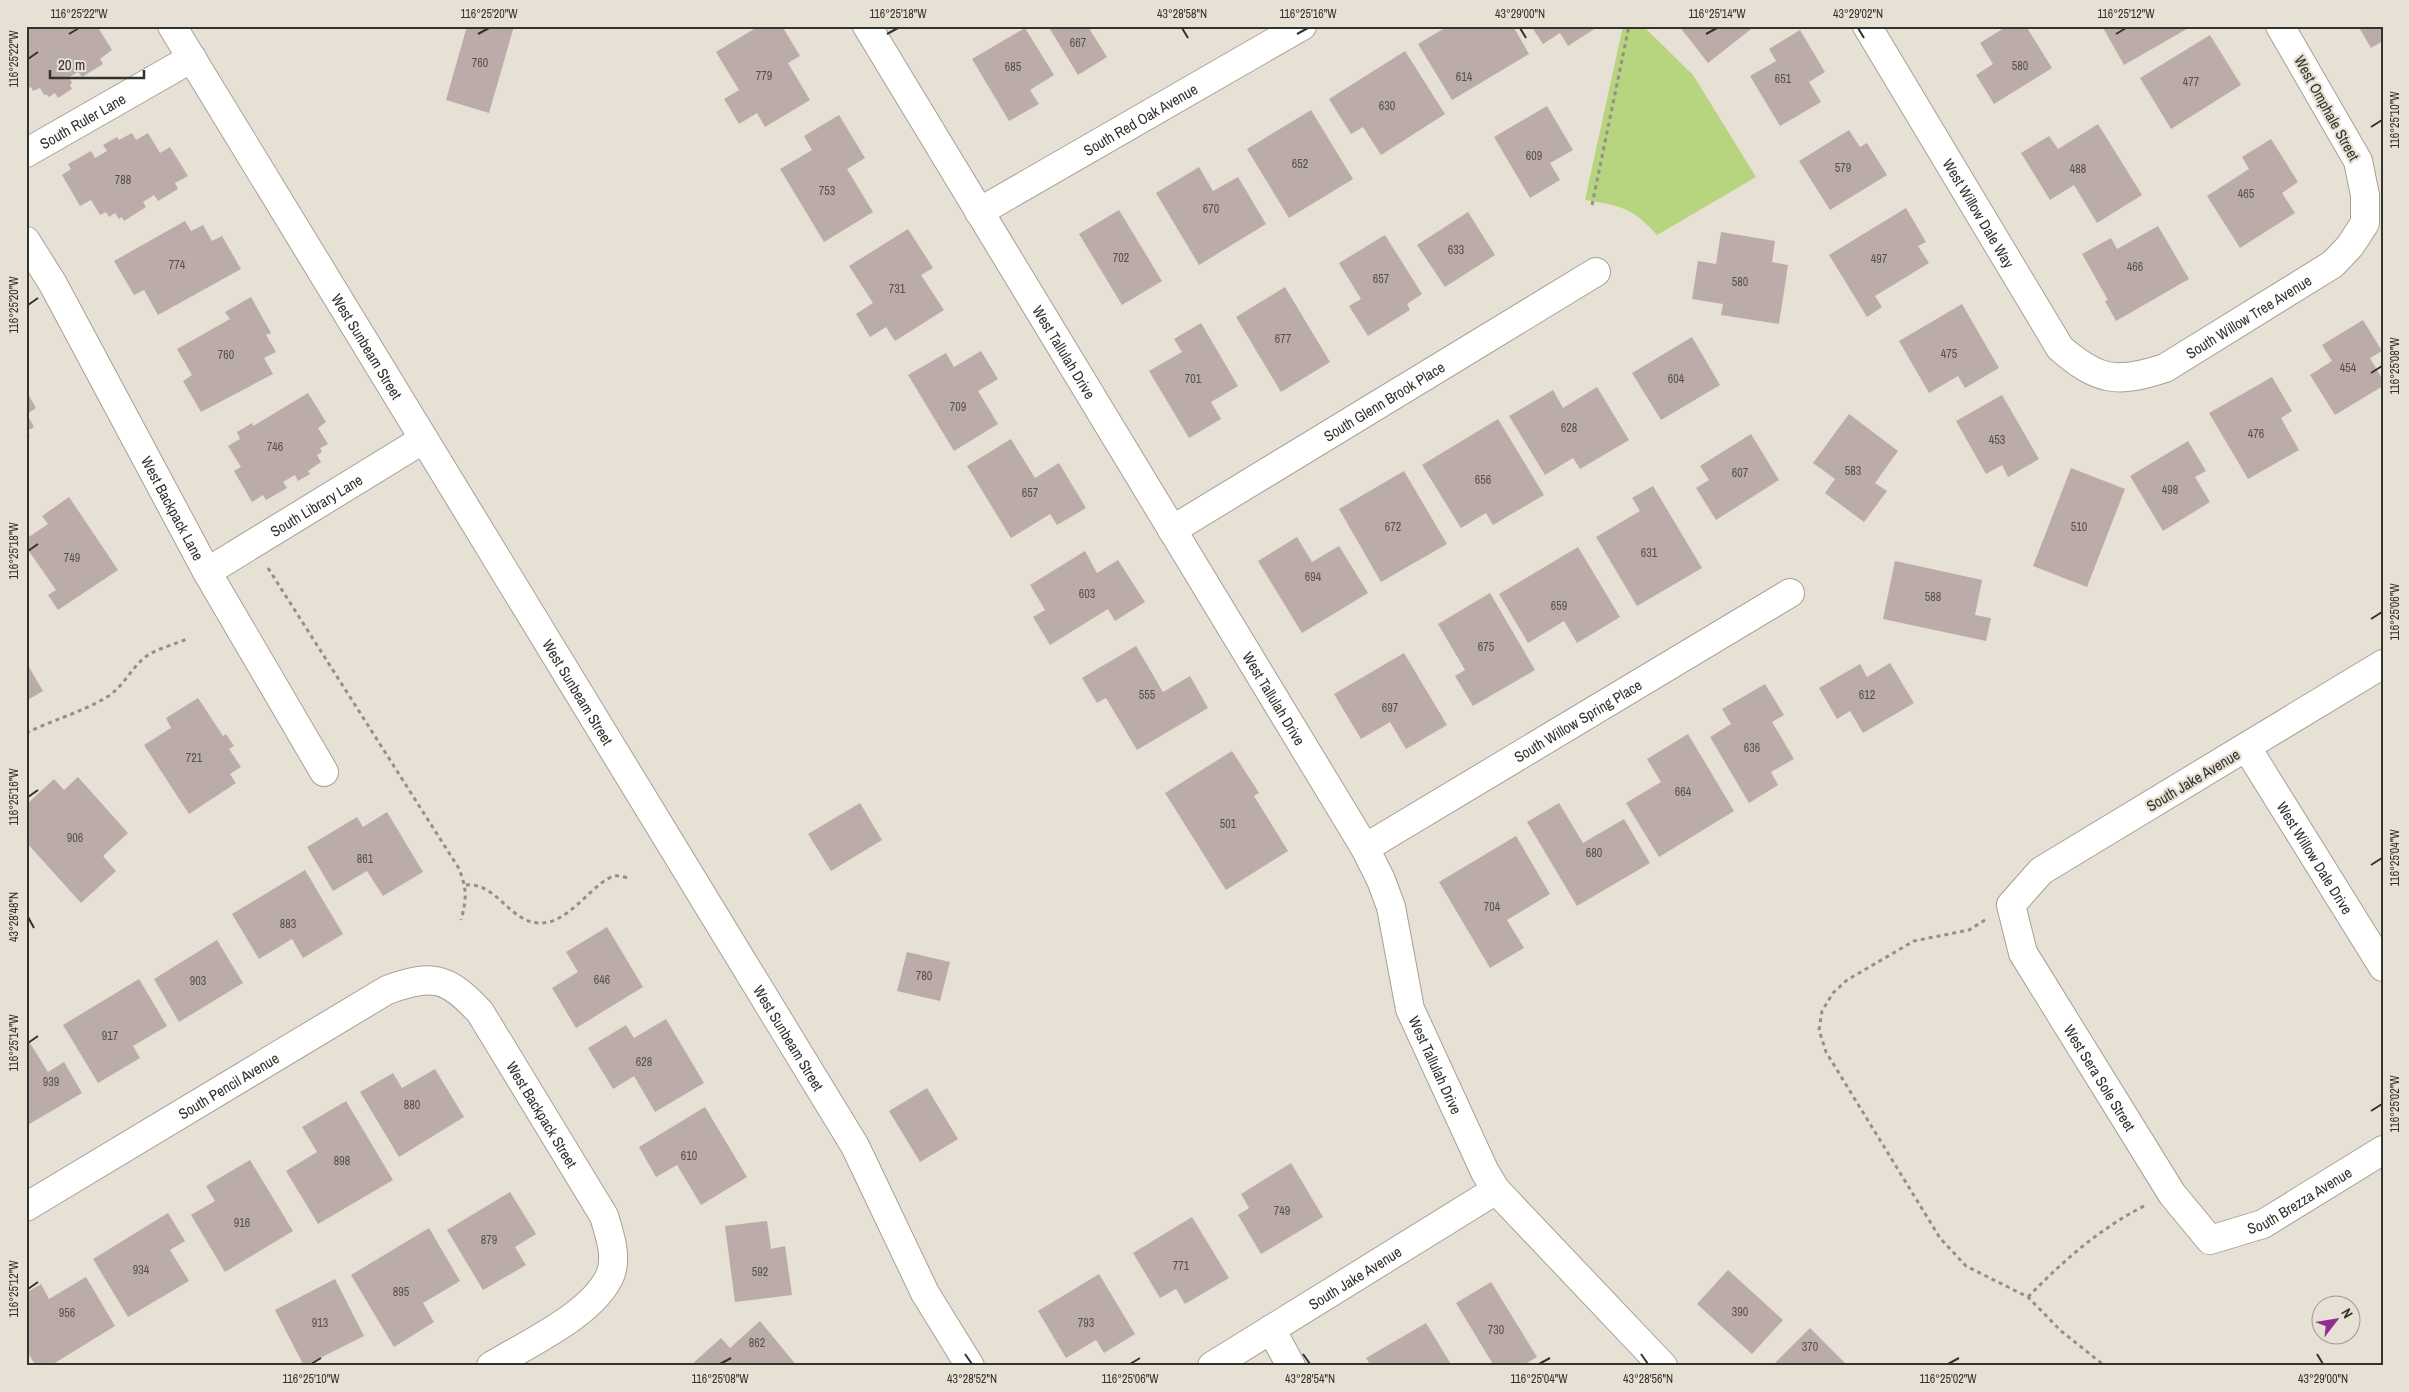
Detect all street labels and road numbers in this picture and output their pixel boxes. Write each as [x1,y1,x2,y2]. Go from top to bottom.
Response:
street label: West Omphale Street [2289,52,2365,165]
street label: South Red Oak Avenue [1079,78,1201,160]
street label: South Ruler Lane [36,88,129,154]
street label: West Willow Dale Way [1938,154,2020,272]
street label: South Willow Tree Avenue [2182,269,2315,363]
street label: West Sunbeam Street [327,289,408,403]
street label: West Tallulah Drive [1028,301,1101,403]
street label: South Glenn Brook Place [1319,356,1449,446]
street label: West Backpack Lane [136,452,209,564]
street label: South Library Lane [266,469,366,541]
street label: West Sunbeam Street [538,635,619,749]
street label: West Tallulah Drive [1238,648,1311,749]
street label: South Willow Spring Place [1510,674,1646,767]
street label: South Jake Avenue [2142,744,2244,816]
street label: West Willow Dale Drive [2272,797,2358,918]
street label: West Sunbeam Street [749,981,830,1095]
street label: West Tallulah Drive [1404,1012,1467,1118]
street label: West Sera Sole Street [2059,1020,2141,1135]
street label: South Pencil Avenue [174,1047,283,1124]
street label: West Backpack Street [502,1057,583,1172]
street label: South Brezza Avenue [2245,1161,2356,1239]
street label: South Jake Avenue [1304,1241,1405,1314]

